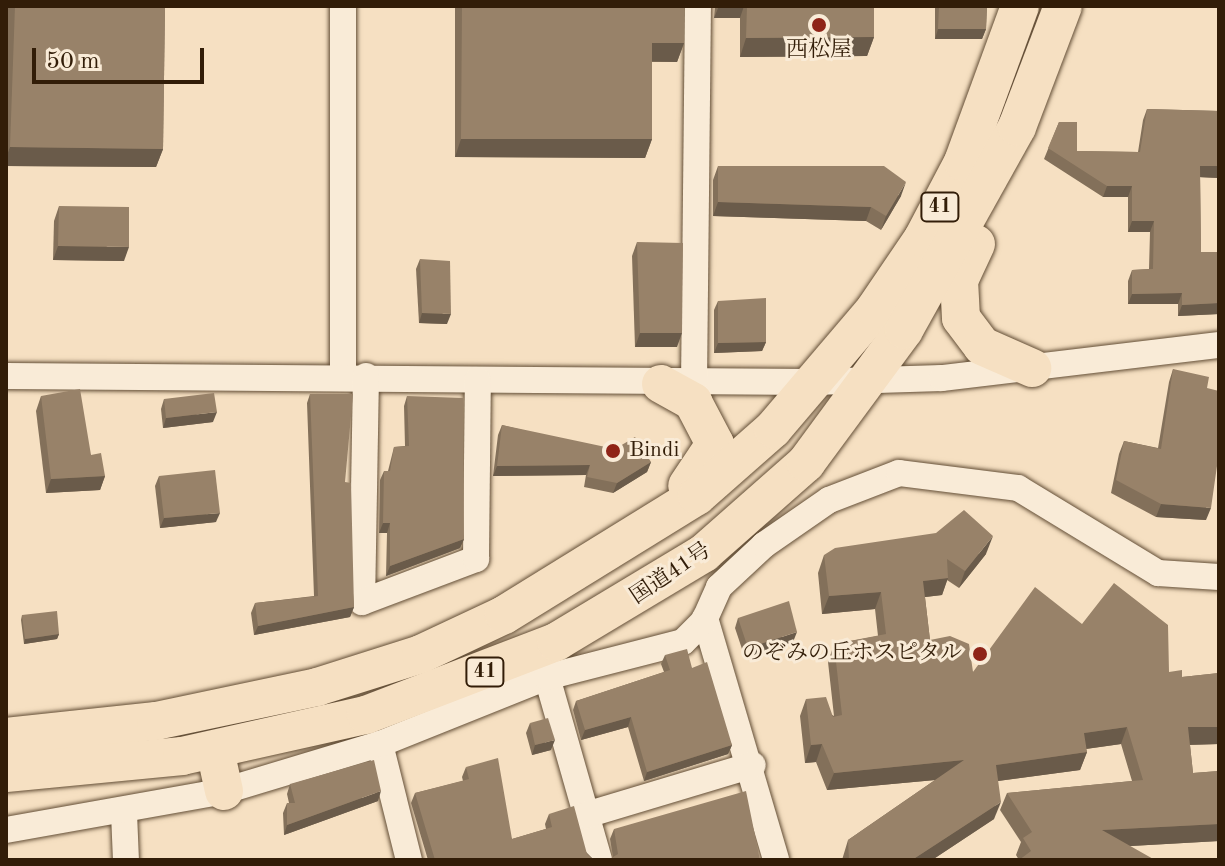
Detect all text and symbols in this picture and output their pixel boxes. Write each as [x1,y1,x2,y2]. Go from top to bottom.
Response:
marker: 西松屋 [810,16,828,34]
scale bar [36,32,208,82]
place label: 西松屋 [786,38,852,64]
text: 50 m [46,50,100,74]
road number: 41 [920,191,960,223]
place label: Bindi [629,438,679,464]
marker: Bindi [604,442,622,460]
street label: 国道41号 [626,537,716,611]
place label: のぞみの丘ホスピタル [742,641,962,667]
marker: のぞみの丘ホスピタル [969,643,991,665]
road number: 41 [465,656,505,688]

